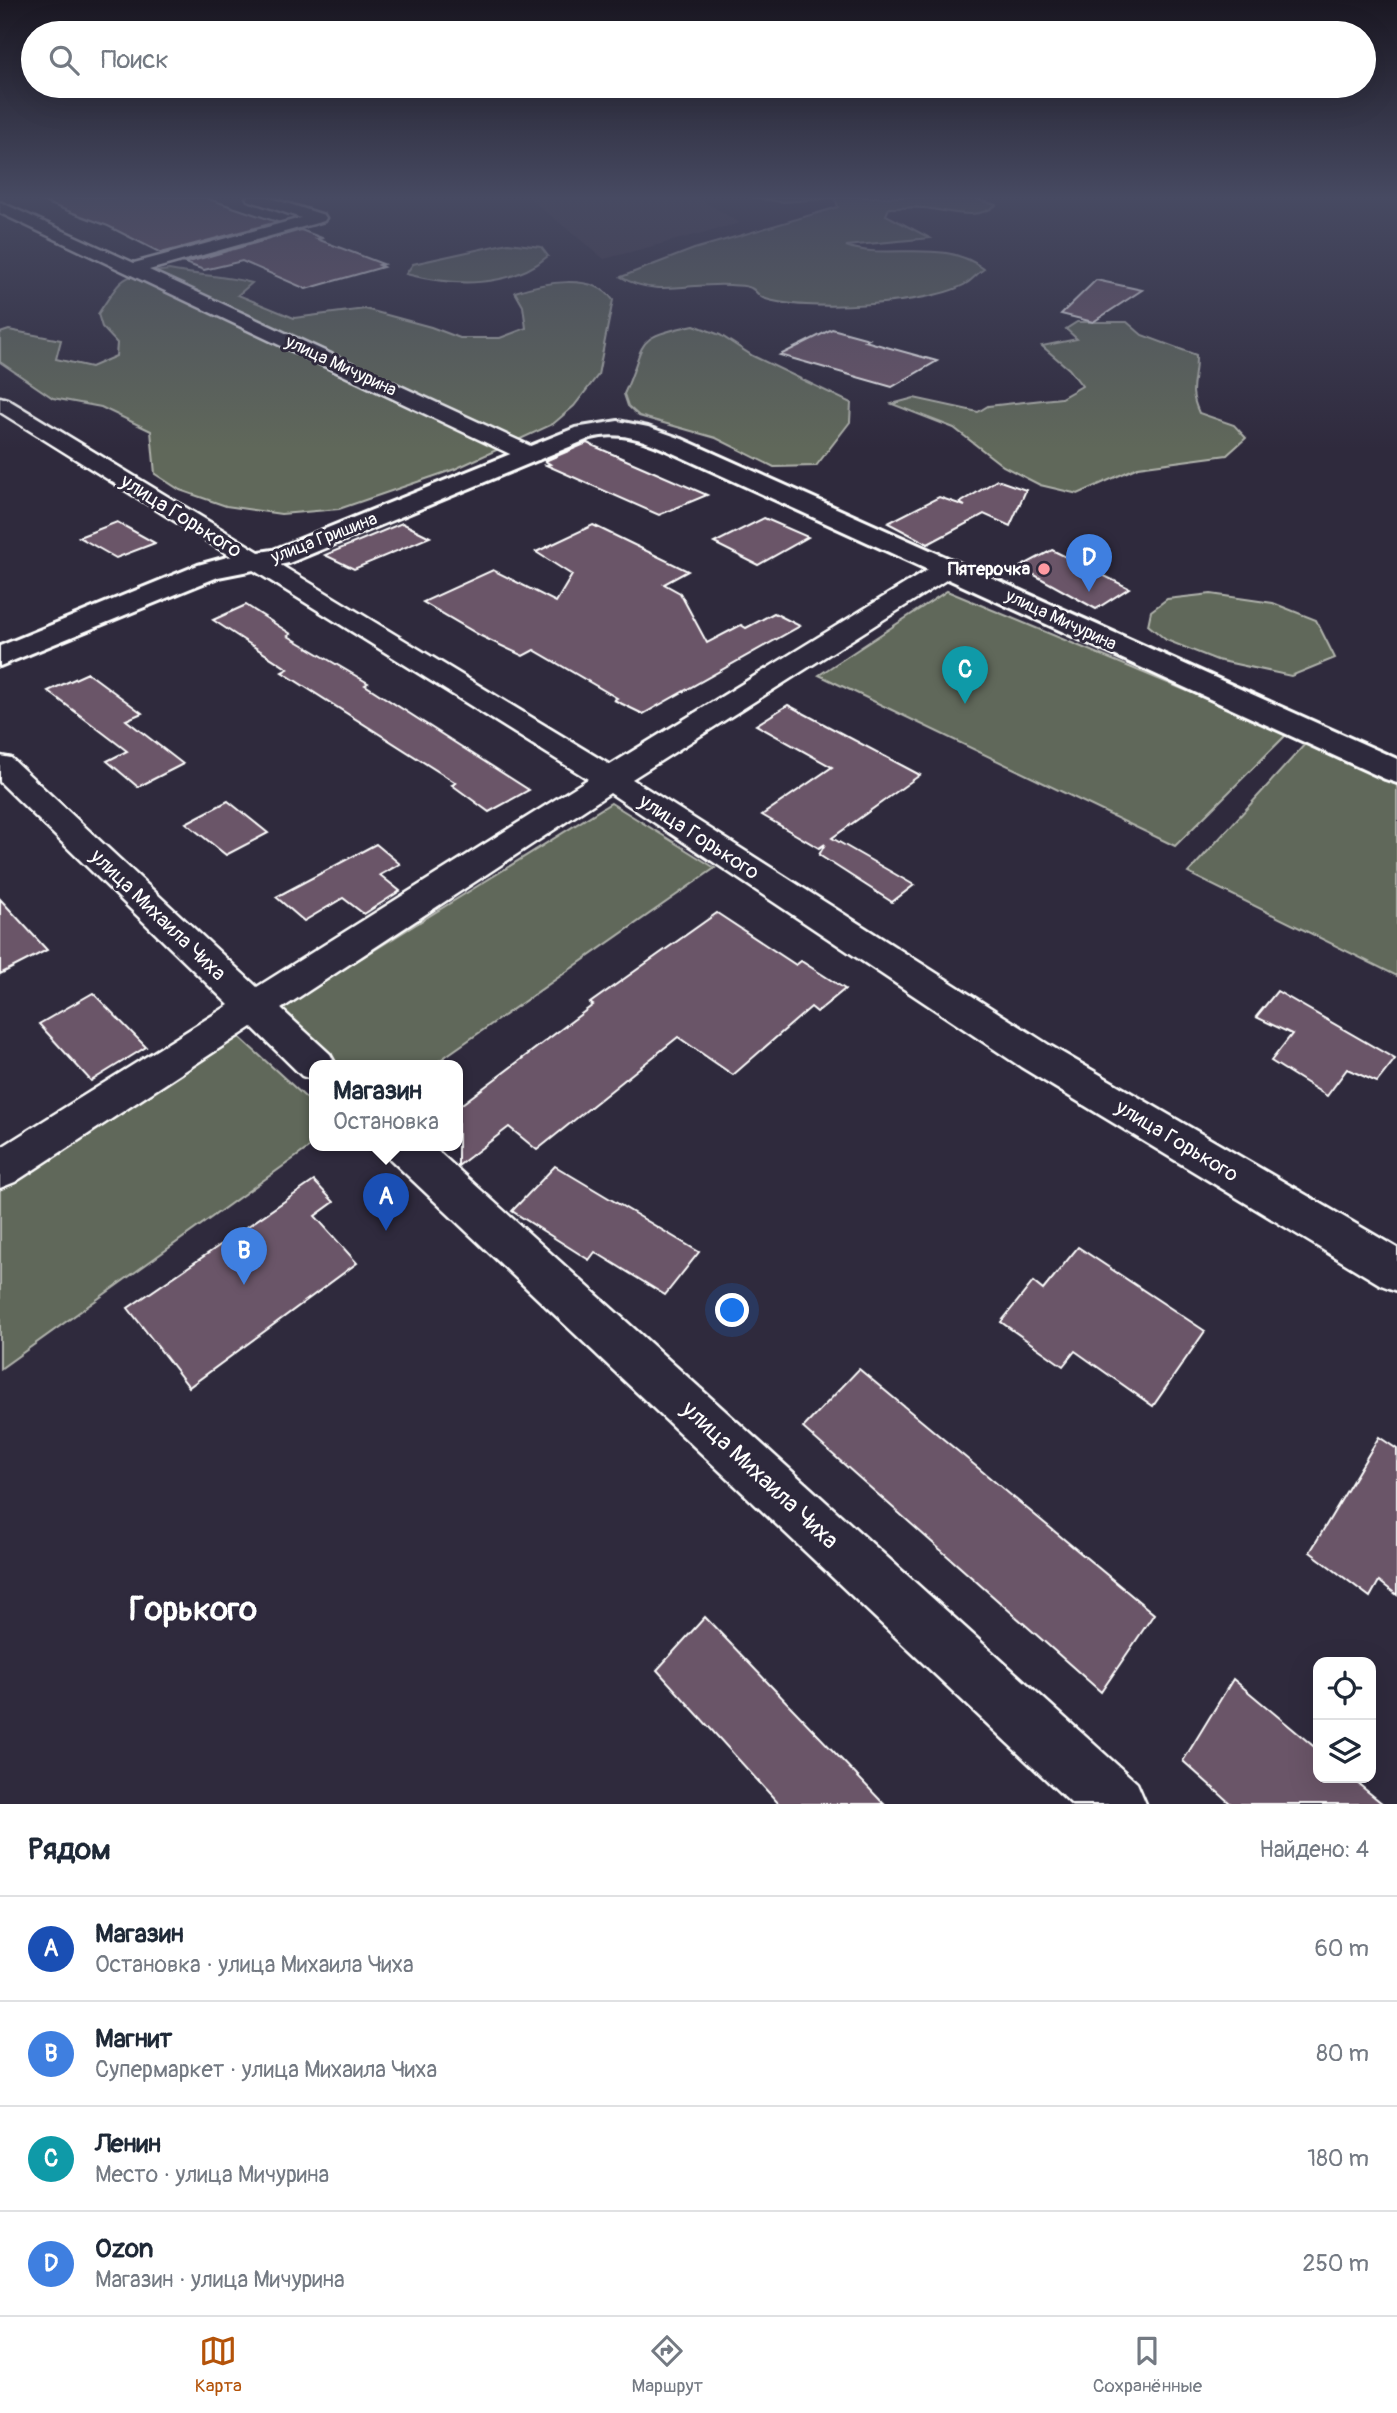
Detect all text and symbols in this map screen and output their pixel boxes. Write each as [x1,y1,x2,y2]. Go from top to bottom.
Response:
search box [21,21,1376,98]
icon: search [45,41,83,79]
text: Поиск [101,44,169,76]
street label: улица Мичурина [281,330,400,402]
street label: улица Горького [114,467,247,564]
street label: улица Гришина [267,507,380,569]
pin: D [1066,534,1112,592]
place label: Пятерочка [948,558,1031,581]
marker: Пятерочка [1036,561,1052,577]
street label: улица Мичурина [1001,584,1120,656]
pin: C [942,646,988,704]
street label: улица Горького [633,787,764,886]
street label: улица Михаила Чиха [84,843,232,987]
popup [309,1060,463,1151]
text: Магазин [333,1075,422,1107]
street label: улица Горького [1110,1093,1243,1188]
text: Остановка [333,1107,439,1136]
pin: A [363,1173,409,1231]
pin: B [221,1227,267,1285]
your location [715,1293,749,1327]
street label: улица Михаила Чиха [675,1394,844,1555]
district label: Горького [129,1589,257,1630]
map controls [1313,1657,1376,1783]
button: locate [1313,1657,1376,1720]
button: layers [1313,1720,1376,1783]
text: Рядом [28,1831,111,1868]
text: Найдено: 4 [1259,1835,1369,1864]
text: Магазин [95,1918,184,1950]
text: A [44,1934,58,1963]
text: 60 m [1314,1934,1369,1963]
text: Остановка · улица Михаила Чиха [95,1950,414,1979]
text: Магнит [95,2023,172,2055]
text: B [44,2039,58,2068]
text: 80 m [1316,2039,1369,2068]
text: Супермаркет · улица Михаила Чиха [95,2055,437,2084]
text: Ленин [95,2128,161,2160]
text: C [44,2144,58,2173]
text: 180 m [1307,2144,1369,2173]
text: Место · улица Мичурина [95,2160,329,2189]
text: Ozon [95,2233,153,2265]
text: D [44,2249,58,2278]
text: 250 m [1303,2249,1369,2278]
text: Магазин · улица Мичурина [95,2265,345,2294]
tab: Карта [195,2332,242,2398]
tab: Маршрут [632,2332,703,2398]
tab: Сохранённые [1093,2332,1202,2398]

